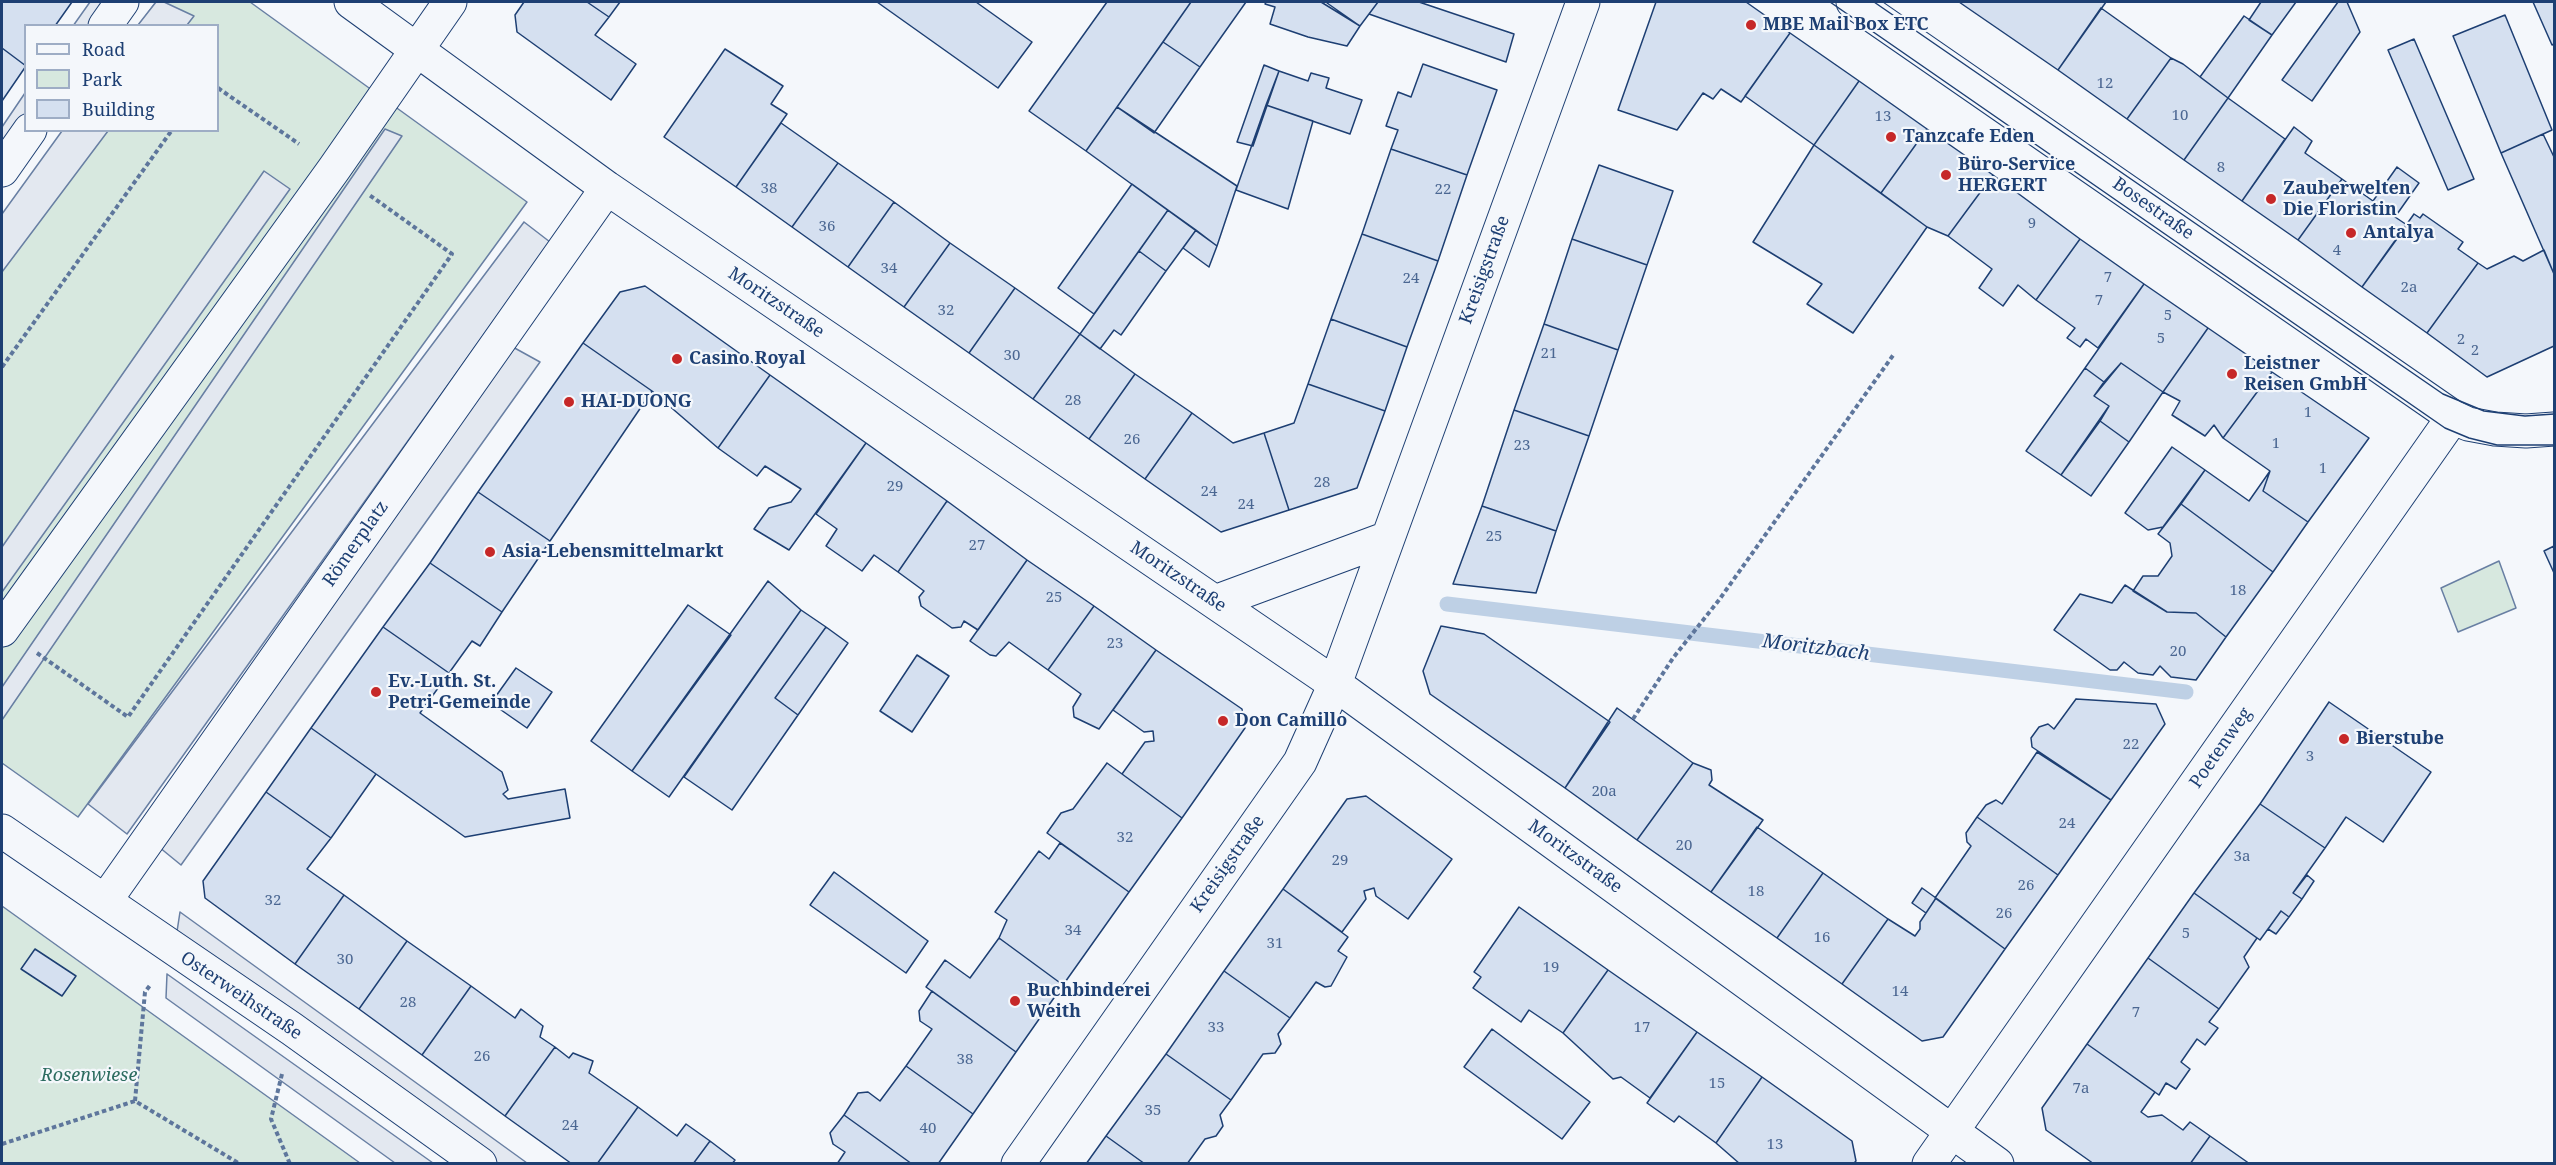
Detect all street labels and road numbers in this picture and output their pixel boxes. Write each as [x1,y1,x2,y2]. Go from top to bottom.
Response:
street label: Bosestraße [2108,173,2198,245]
street label: Kreisigstraße [1455,213,1515,327]
street label: Moritzstraße [724,263,828,343]
street label: Römerplatz [319,497,393,591]
street label: Moritzstraße [1126,537,1230,617]
street label: Poetenweg [2185,704,2257,792]
street label: Kreisigstraße [1186,811,1270,917]
street label: Moritzstraße [1524,816,1626,898]
street label: Osterweihstraße [176,947,306,1045]

